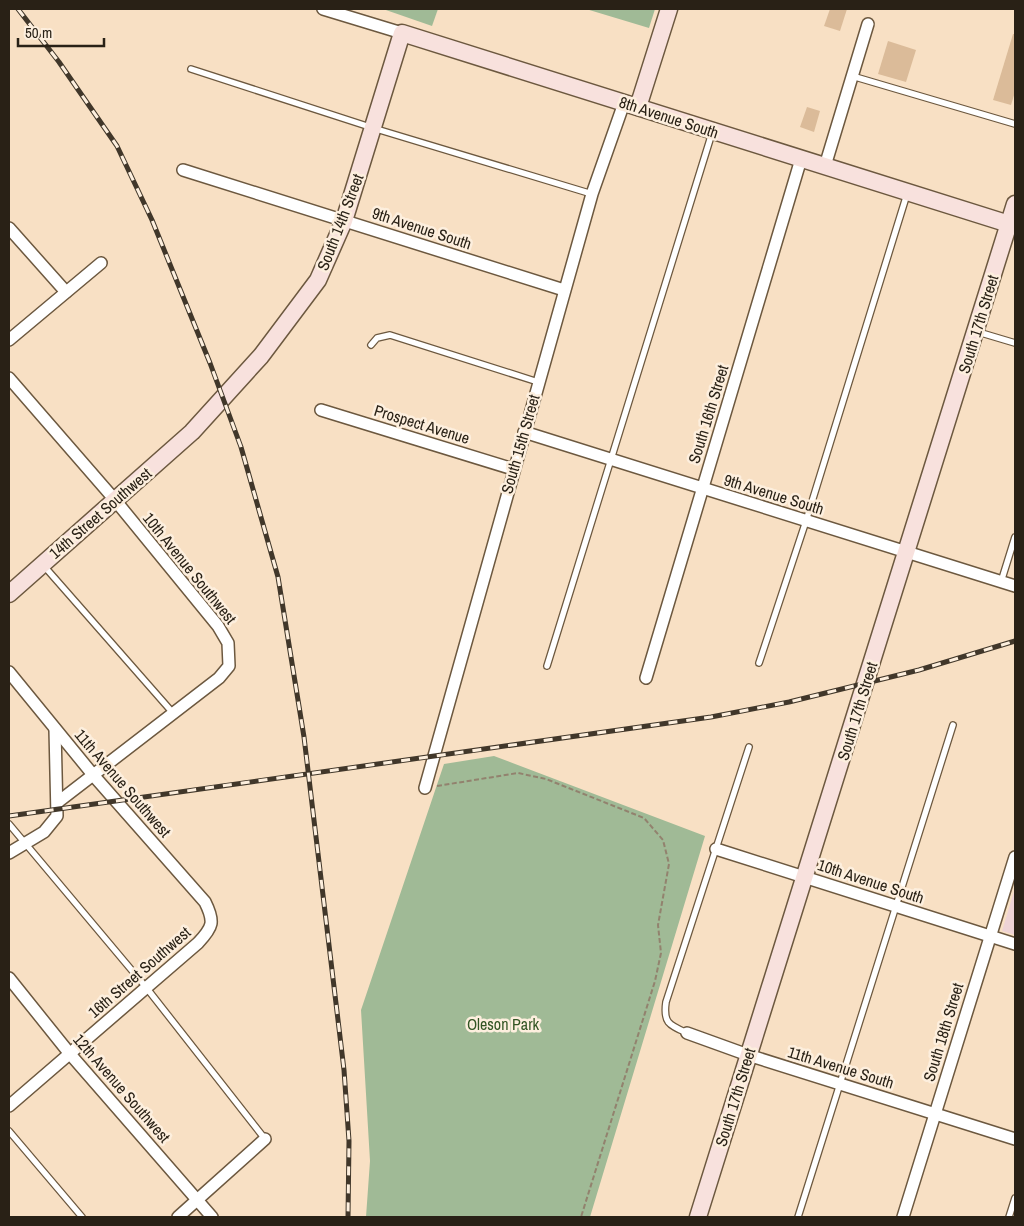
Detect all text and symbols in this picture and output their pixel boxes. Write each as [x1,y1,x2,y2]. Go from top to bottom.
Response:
scale bar [18,15,104,47]
text: 50 m [25,22,52,43]
street label: 8th Avenue South [616,91,722,143]
street label: South 14th Street [311,170,369,274]
street label: 9th Avenue South [369,202,475,254]
street label: South 17th Street [953,272,1004,376]
street label: South 16th Street [683,362,734,466]
street label: South 15th Street [495,392,545,496]
street label: Prospect Avenue [371,399,473,449]
street label: 14th Street Southwest [44,462,156,564]
street label: 9th Avenue South [721,468,827,520]
street label: 10th Avenue Southwest [138,508,242,629]
street label: South 17th Street [832,659,883,763]
street label: 11th Avenue Southwest [70,724,176,842]
street label: 10th Avenue South [815,853,927,909]
street label: 16th Street Southwest [83,921,195,1023]
street label: South 18th Street [918,980,969,1084]
park label: Oleson Park [467,1013,540,1035]
street label: 12th Avenue Southwest [69,1029,176,1147]
street label: 11th Avenue South [785,1040,897,1094]
street label: South 17th Street [710,1045,761,1149]

